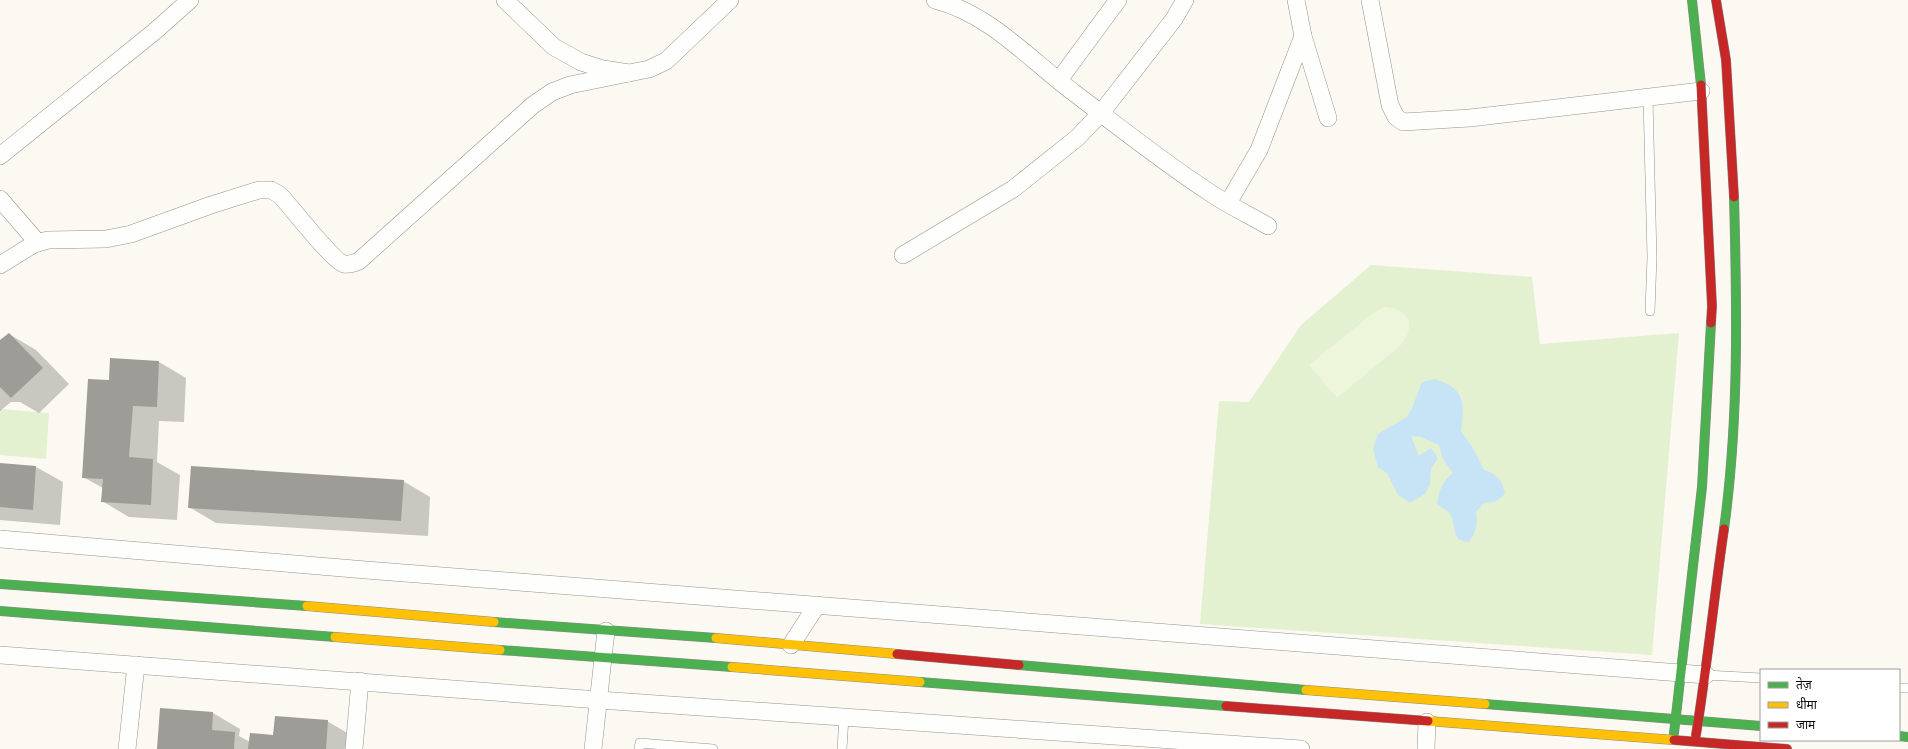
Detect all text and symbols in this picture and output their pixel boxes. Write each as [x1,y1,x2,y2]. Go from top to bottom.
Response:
legend [1760,669,1900,741]
text: तेज़ [1796,677,1813,692]
text: धीमा [1796,697,1818,712]
text: जाम [1796,718,1816,732]

